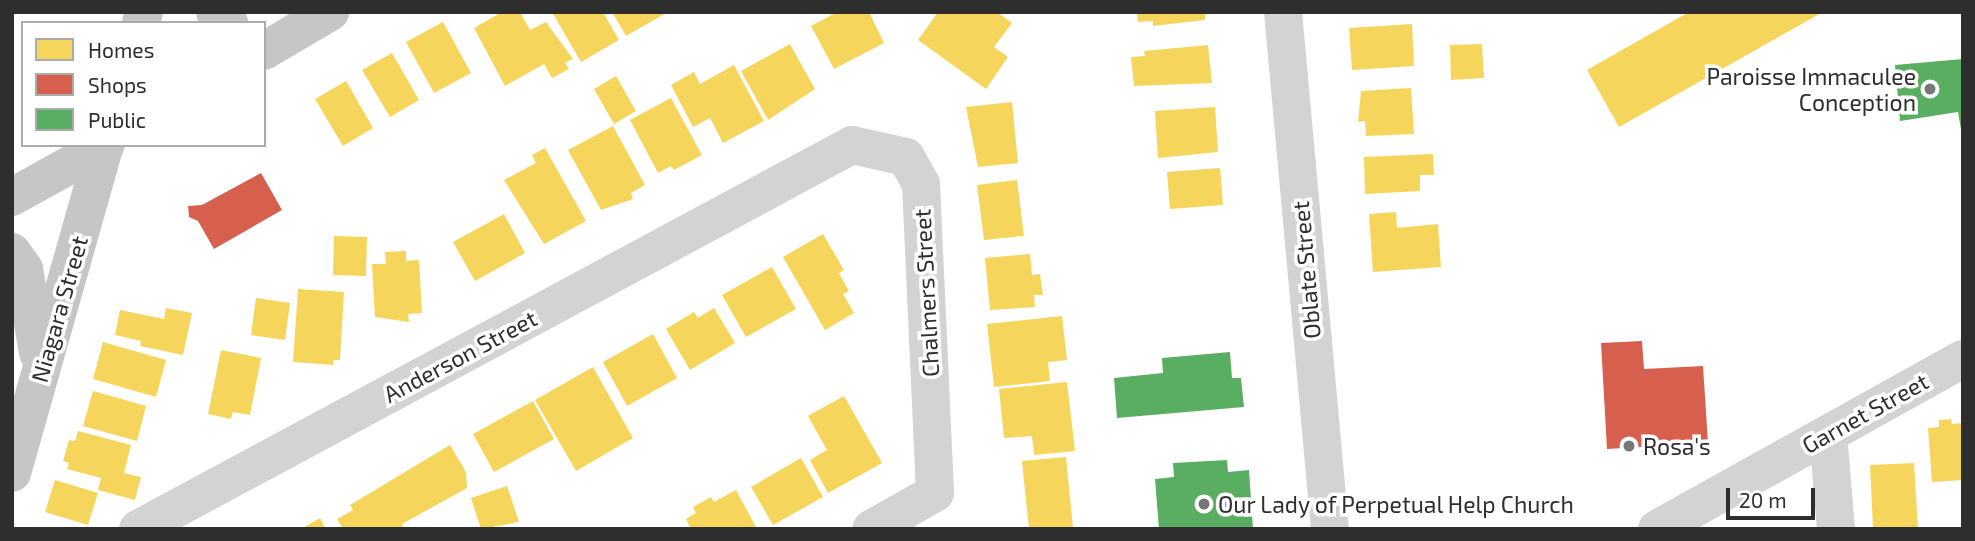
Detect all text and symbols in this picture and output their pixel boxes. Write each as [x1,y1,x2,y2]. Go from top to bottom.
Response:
legend [21,21,266,147]
text: Homes [88,37,154,62]
place label: Paroisse Immaculee Conception [1707,62,1916,116]
text: Shops [88,72,147,97]
marker: Paroisse Immaculee Conception [1922,81,1938,97]
text: Public [88,107,146,132]
street label: Oblate Street [1286,200,1326,340]
street label: Chalmers Street [908,208,944,378]
street label: Niagara Street [25,233,93,385]
street label: Anderson Street [379,304,541,408]
street label: Garnet Street [1797,367,1933,459]
place label: Rosa's [1643,432,1711,460]
marker: Rosa's [1621,438,1637,454]
scale bar [1730,475,1819,518]
text: 20 m [1739,487,1787,512]
place label: Our Lady of Perpetual Help Church [1218,490,1576,518]
marker: Our Lady of Perpetual Help Church [1196,496,1212,512]

